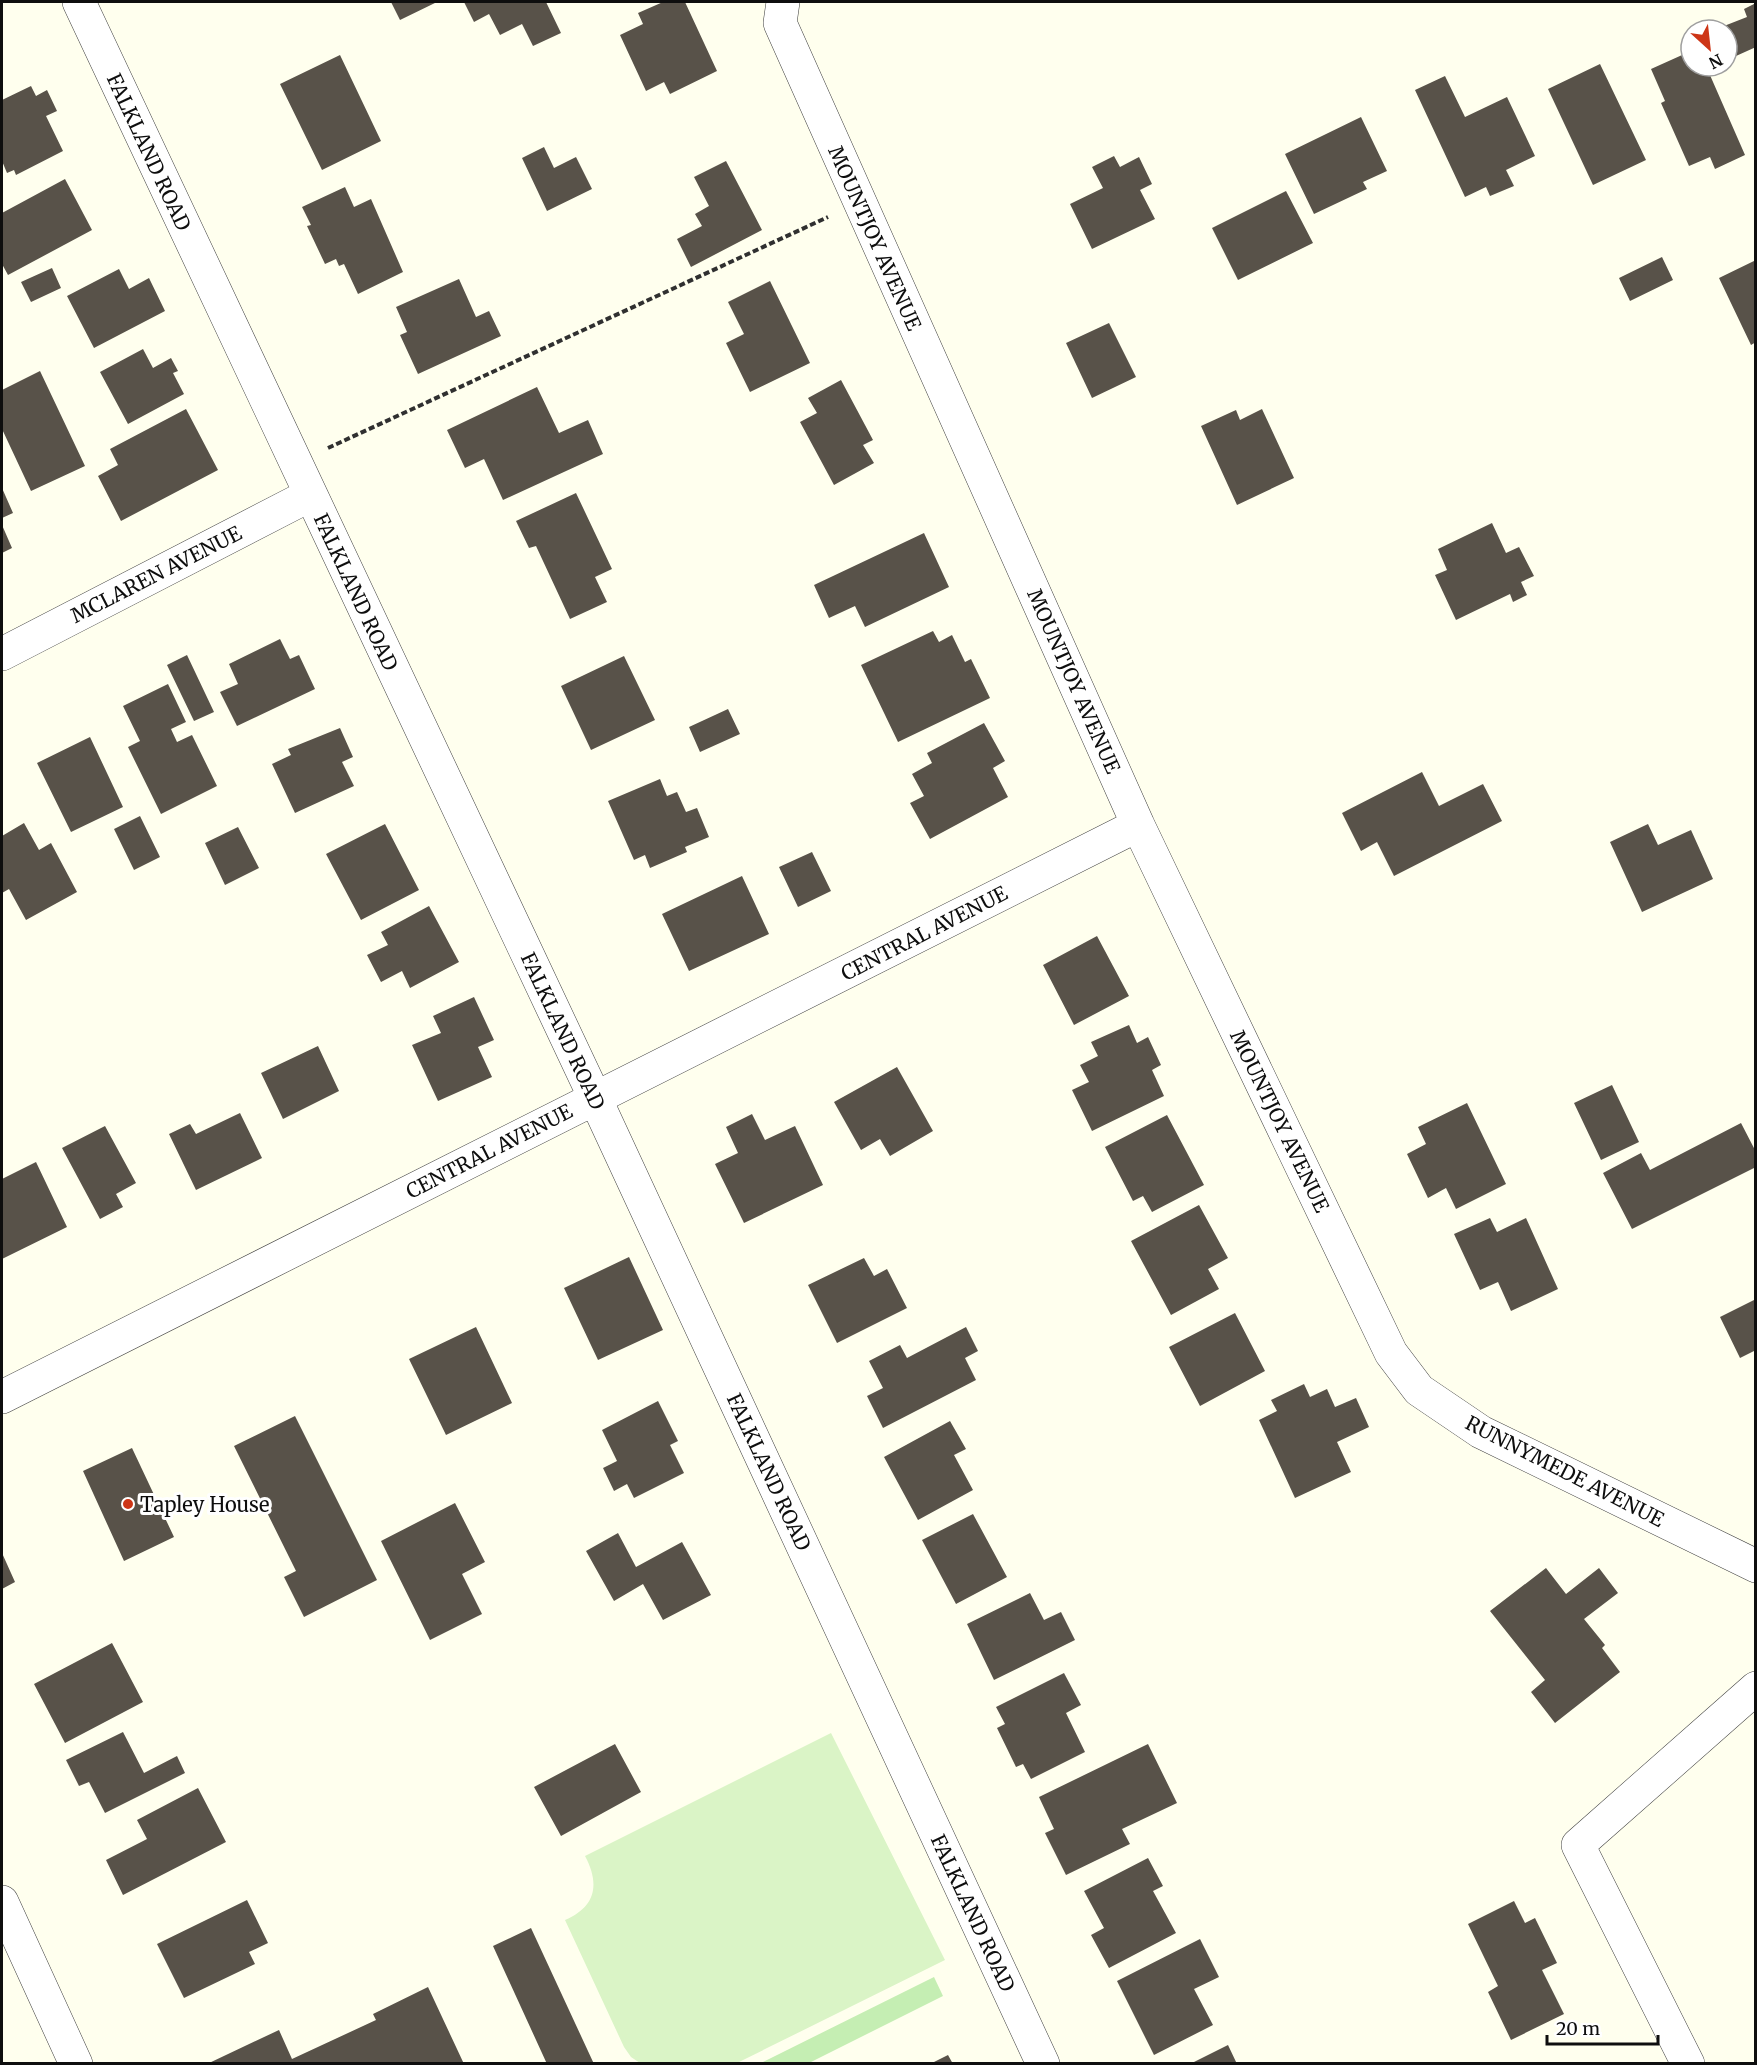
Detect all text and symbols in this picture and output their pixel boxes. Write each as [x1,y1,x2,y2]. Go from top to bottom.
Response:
north arrow [1679,18,1739,78]
text: N [1705,50,1726,73]
street label: FALKLAND ROAD [102,69,196,235]
street label: MOUNTJOY AVENUE [823,142,927,334]
street label: FALKLAND ROAD [309,509,403,675]
street label: MCLAREN AVENUE [66,520,246,628]
street label: MOUNTJOY AVENUE [1022,585,1126,777]
street label: CENTRAL AVENUE [837,880,1012,986]
street label: FALKLAND ROAD [516,948,610,1114]
street label: MOUNTJOY AVENUE [1225,1026,1335,1216]
street label: CENTRAL AVENUE [402,1098,577,1204]
street label: FALKLAND ROAD [722,1389,816,1555]
street label: RUNNYMEDE AVENUE [1462,1410,1669,1532]
place label: Tapley House [140,1492,269,1517]
marker: Tapley House [121,1497,135,1511]
street label: FALKLAND ROAD [926,1830,1020,1996]
scale bar [1547,2008,1658,2046]
text: 20 m [1556,2017,1600,2040]

